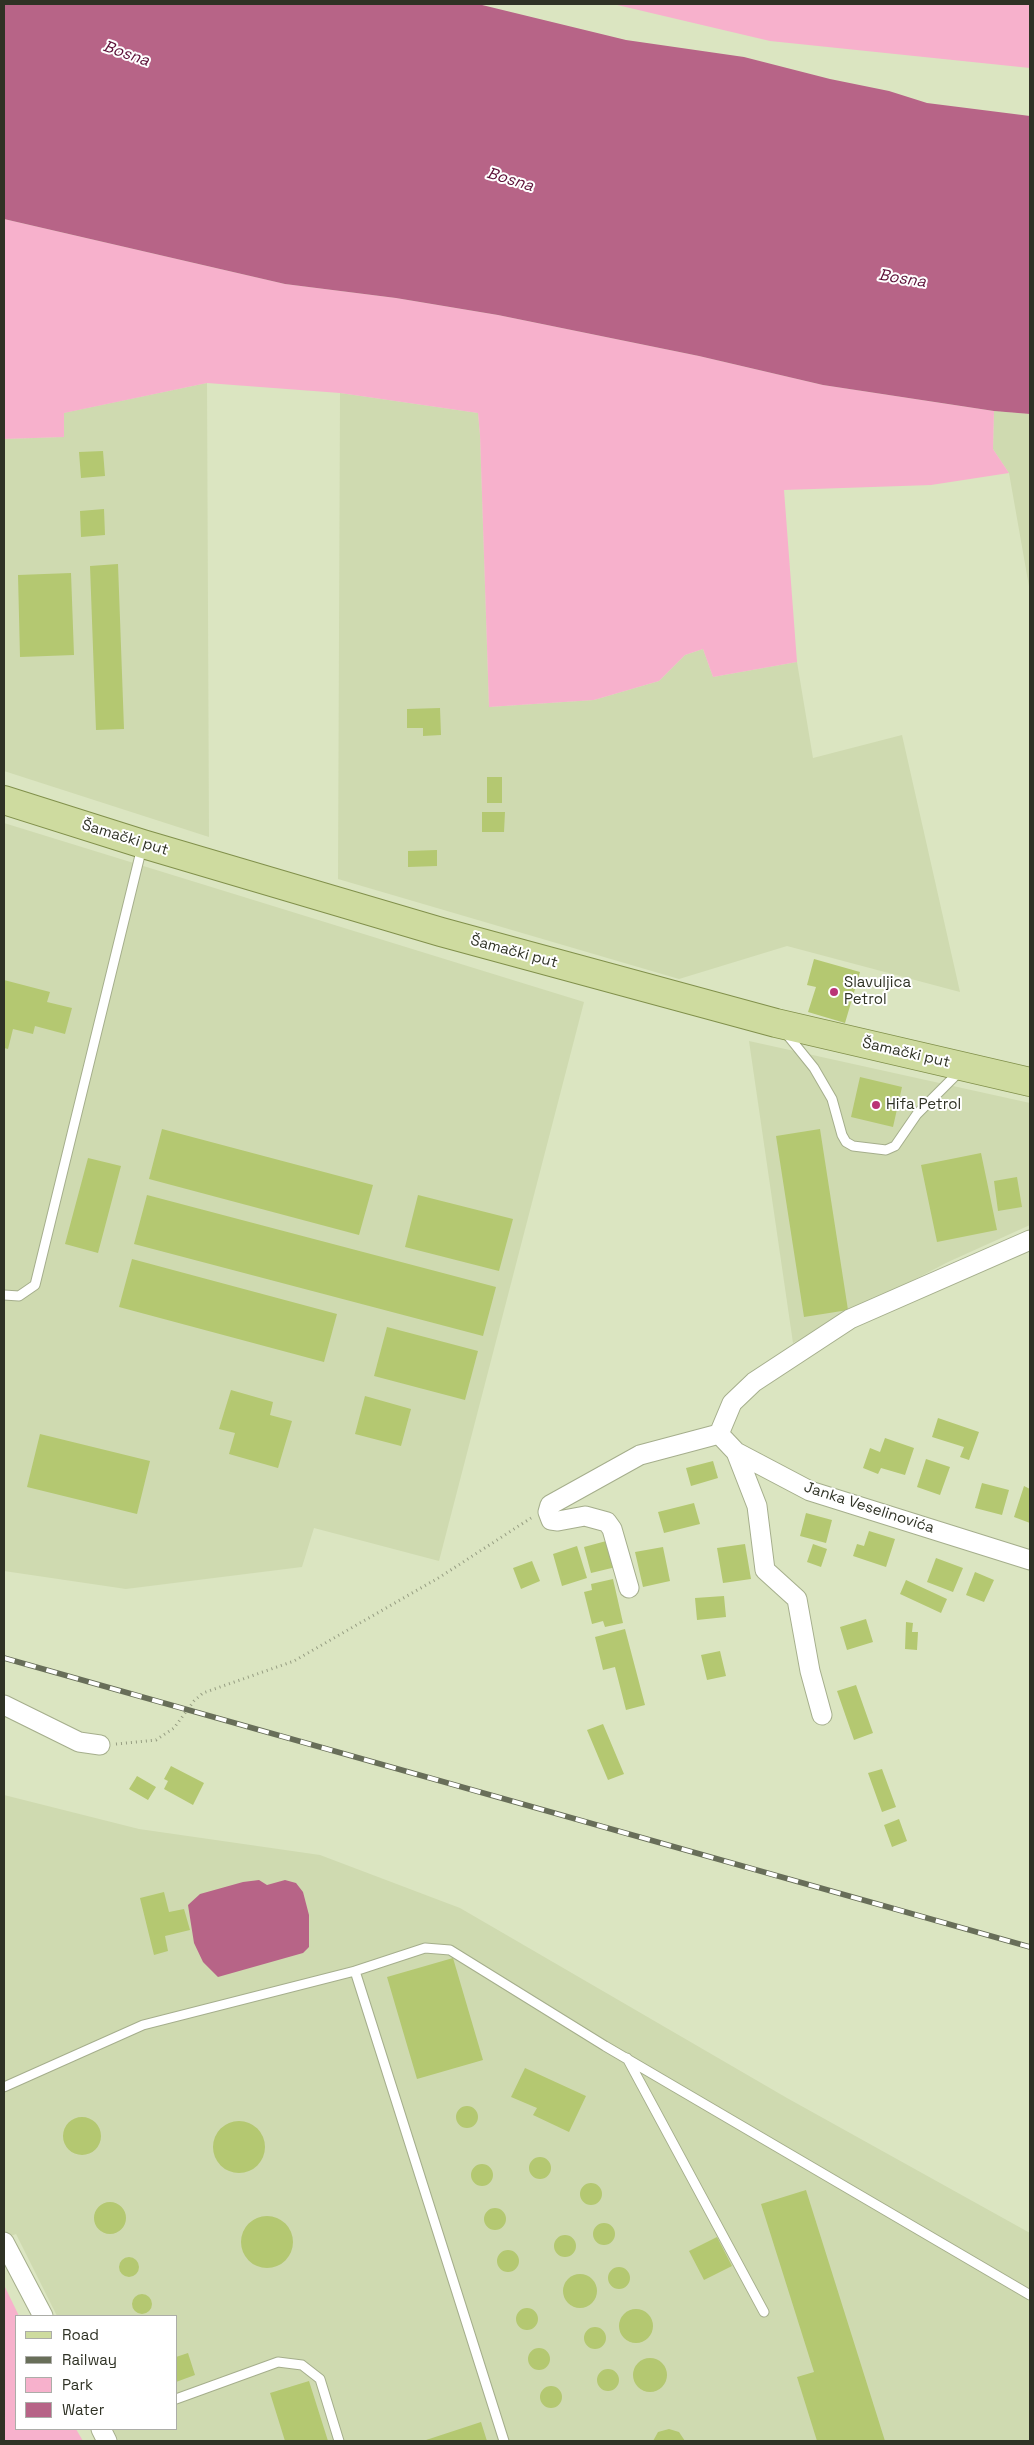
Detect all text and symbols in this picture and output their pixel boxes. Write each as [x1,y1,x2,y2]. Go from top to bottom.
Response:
water label: Bosna [100,37,152,71]
water label: Bosna [484,164,536,196]
water label: Bosna [877,266,927,292]
street label: Šamački put [80,816,170,860]
street label: Šamački put [468,932,560,972]
place label: Slavuljica Petrol [844,974,911,1009]
marker: Slavuljica Petrol [828,986,840,998]
street label: Šamački put [860,1034,952,1072]
place label: Hifa Petrol [886,1096,961,1114]
marker: Hifa Petrol [870,1099,882,1111]
street label: Janka Veselinovića [802,1478,936,1538]
legend [15,2315,178,2430]
text: Road [62,2325,99,2344]
text: Railway [62,2350,117,2369]
text: Park [62,2375,93,2394]
text: Water [62,2400,104,2419]

